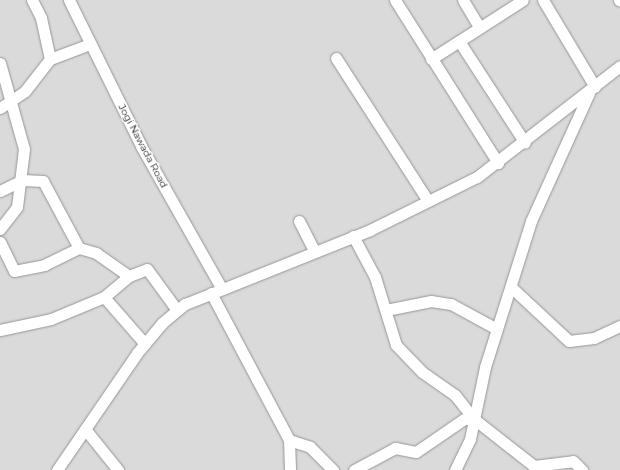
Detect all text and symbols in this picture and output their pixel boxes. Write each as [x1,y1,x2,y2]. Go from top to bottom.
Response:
street label: Jogi Nawada Road [116,102,170,190]

